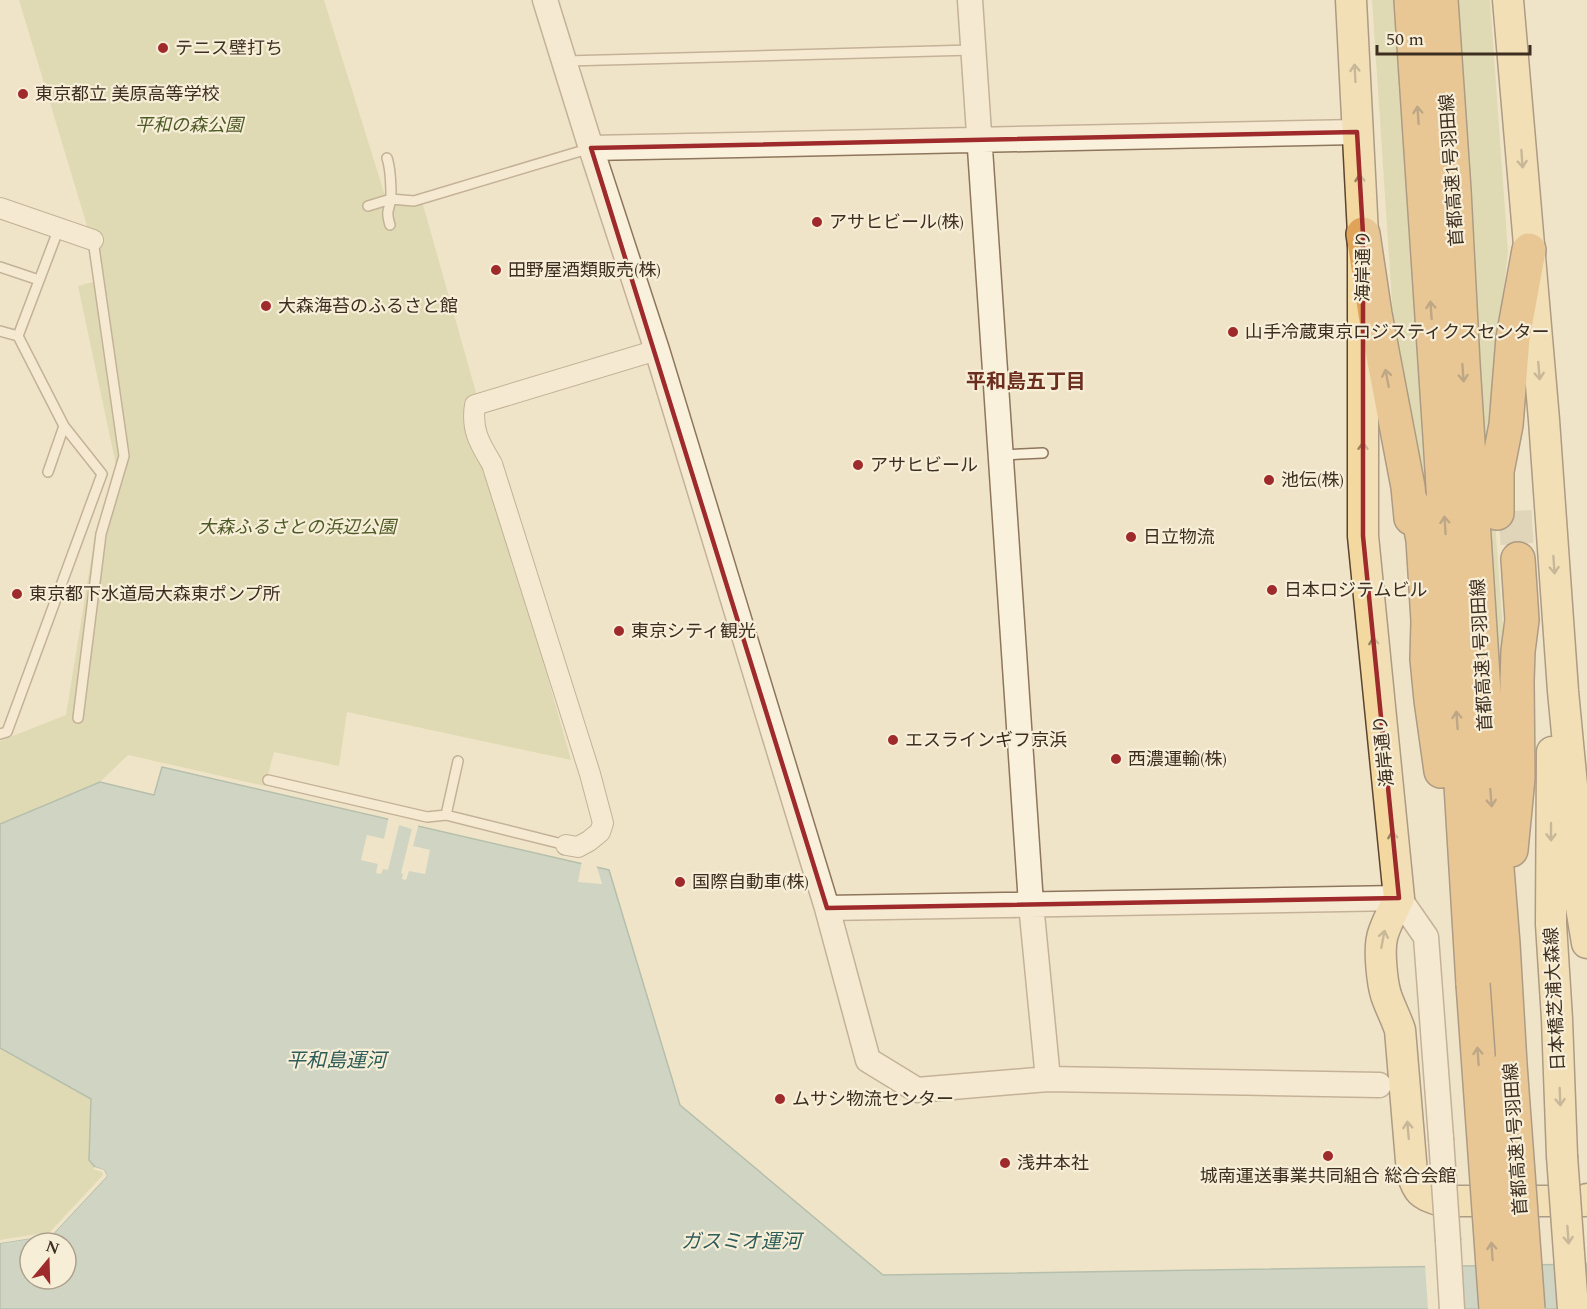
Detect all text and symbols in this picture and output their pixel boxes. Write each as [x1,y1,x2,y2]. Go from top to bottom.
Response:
scale bar [1377,18,1530,56]
text: 50 m [1386,26,1424,53]
place label: テニス壁打ち [175,35,283,62]
marker: テニス壁打ち [156,41,170,55]
one-way arrow [1349,64,1360,84]
place label: 東京都立 美原高等学校 [35,81,220,108]
marker: 東京都立 美原高等学校 [16,87,30,101]
street label: 首都高速1号羽田線 [1433,93,1471,247]
one-way arrow [1413,106,1424,126]
park label: 平和の森公園 [135,112,246,139]
one-way arrow [1516,148,1527,168]
one-way arrow [1355,173,1366,193]
place label: アサヒビール(株) [829,209,964,236]
marker: アサヒビール(株) [810,215,824,229]
street label: 海岸通り [1350,230,1377,302]
place label: 田野屋酒類販売(株) [508,257,661,284]
marker: 田野屋酒類販売(株) [489,263,503,277]
place label: 大森海苔のふるさと館 [278,293,458,320]
marker: 大森海苔のふるさと館 [259,299,273,313]
one-way arrow [1426,300,1437,320]
place label: 山手冷蔵東京ロジスティクスセンター [1245,319,1549,346]
marker: 山手冷蔵東京ロジスティクスセンター [1226,325,1240,339]
one-way arrow [1534,361,1545,381]
one-way arrow [1458,362,1469,382]
district label: 平和島五丁目 [966,367,1086,397]
one-way arrow [1381,369,1392,388]
one-way arrow [1357,442,1369,462]
place label: アサヒビール [870,452,978,479]
marker: アサヒビール [851,458,865,472]
place label: 池伝(株) [1281,467,1344,494]
marker: 池伝(株) [1262,473,1276,487]
park label: 大森ふるさとの浜辺公園 [198,514,399,541]
one-way arrow [1440,516,1451,536]
place label: 日立物流 [1143,524,1215,551]
marker: 日立物流 [1124,530,1138,544]
one-way arrow [1549,555,1560,575]
place label: 日本ロジテムビル [1284,577,1427,604]
street label: 首都高速1号羽田線 [1465,578,1499,732]
place label: 東京都下水道局大森東ポンプ所 [29,581,280,608]
marker: 日本ロジテムビル [1265,583,1279,597]
marker: 東京都下水道局大森東ポンプ所 [10,587,24,601]
place label: 東京シティ観光 [631,618,756,645]
marker: 東京シティ観光 [612,624,626,638]
one-way arrow [1368,636,1379,656]
one-way arrow [1452,710,1463,730]
street label: 海岸通り [1367,714,1401,788]
place label: エスラインギフ京浜 [905,727,1067,754]
marker: エスラインギフ京浜 [886,733,900,747]
place label: 西濃運輸(株) [1128,746,1227,773]
marker: 西濃運輸(株) [1109,752,1123,766]
one-way arrow [1486,787,1497,807]
one-way arrow [1545,821,1557,841]
one-way arrow [1387,830,1398,850]
place label: 国際自動車(株) [692,869,809,896]
marker: 国際自動車(株) [673,875,687,889]
street label: 日本橋芝浦大森線 [1538,926,1572,1072]
one-way arrow [1378,930,1389,949]
water label: 平和島運河 [286,1046,390,1076]
one-way arrow [1473,1047,1484,1067]
street label: 首都高速1号羽田線 [1497,1062,1535,1216]
place label: ムサシ物流センター [792,1086,954,1113]
one-way arrow [1554,1087,1565,1107]
marker: ムサシ物流センター [773,1092,787,1106]
one-way arrow [1402,1121,1413,1141]
marker: 城南運送事業共同組合 総合会館 [1321,1149,1335,1163]
place label: 浅井本社 [1017,1150,1089,1177]
marker: 浅井本社 [998,1156,1012,1170]
place label: 城南運送事業共同組合 総合会館 [1200,1163,1456,1190]
one-way arrow [1563,1225,1574,1245]
water label: ガスミオ運河 [681,1227,805,1257]
north arrow [18,1231,78,1291]
text: N [42,1234,63,1261]
one-way arrow [1486,1241,1497,1261]

